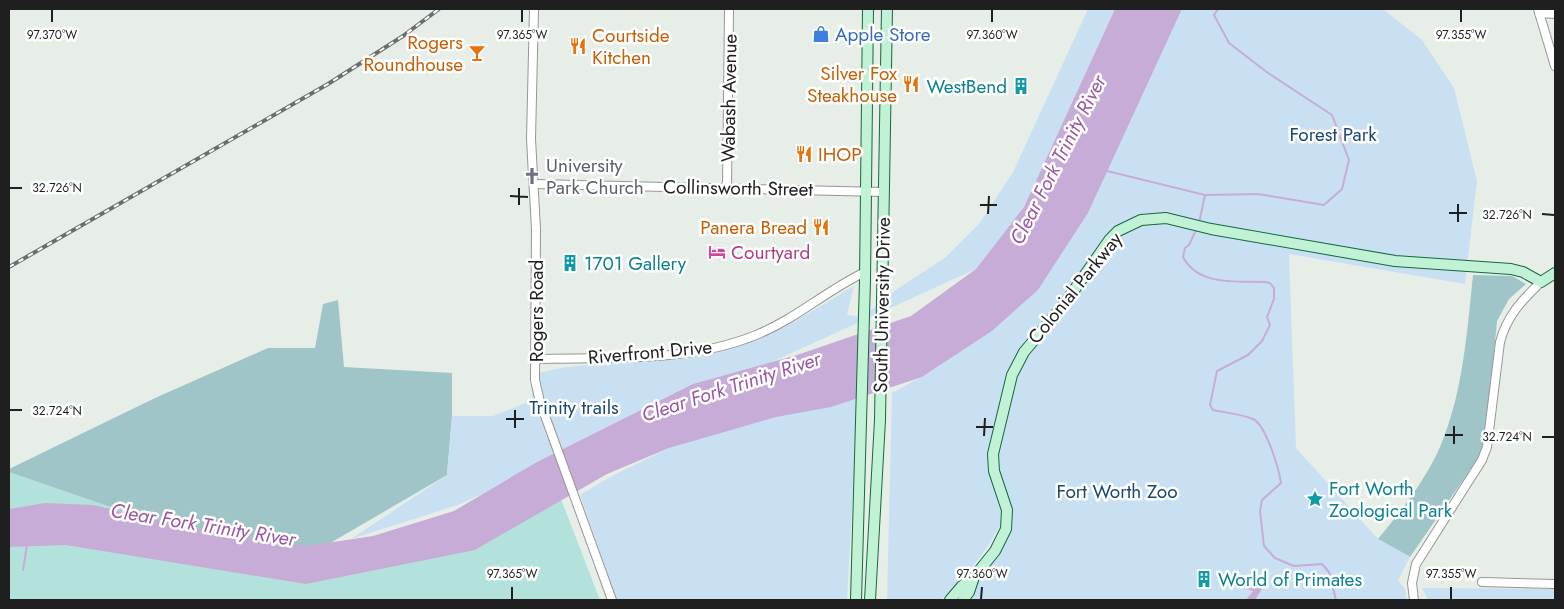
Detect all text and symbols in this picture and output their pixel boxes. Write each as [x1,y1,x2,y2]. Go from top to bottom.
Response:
place label: Apple Store [835,21,931,48]
place label: Courtside Kitchen [592,22,670,71]
shop icon: Apple Store [811,24,831,44]
text: 97.370°W [27,26,77,44]
text: 97.365°W [497,26,547,44]
text: 97.360°W [966,26,1018,44]
text: 97.355°W [1436,26,1486,44]
place label: Rogers Roundhouse [363,29,463,78]
street label: Wabash Avenue [714,33,744,162]
restaurant icon: Courtside Kitchen [568,36,588,56]
bar icon: Rogers Roundhouse [467,43,487,63]
place label: Silver Fox Steakhouse [807,60,897,109]
water label: Clear Fork Trinity River [1003,69,1114,250]
place label: WestBend [927,73,1007,100]
restaurant icon: Silver Fox Steakhouse [901,74,921,94]
building icon: WestBend [1011,76,1031,96]
park label: Forest Park [1289,121,1377,148]
place label: IHOP [818,141,862,168]
restaurant icon: IHOP [794,144,814,164]
place label: University Park Church [546,152,644,201]
church icon: University Park Church [522,166,542,186]
street label: Collinsworth Street [663,173,814,203]
text: 32.726°N [32,179,82,197]
text: 32.726°N [1482,206,1532,224]
place label: Panera Bread [700,214,807,241]
restaurant icon: Panera Bread [811,217,831,237]
street label: South University Drive [867,217,897,393]
street label: Colonial Parkway [1021,226,1129,350]
place label: Courtyard [731,239,810,266]
hotel icon: Courtyard [707,242,727,262]
place label: 1701 Gallery [584,250,687,277]
building icon: 1701 Gallery [560,253,580,273]
street label: Rogers Road [523,260,550,362]
street label: Riverfront Drive [587,333,713,371]
water label: Clear Fork Trinity River [638,344,826,430]
park label: Trinity trails [529,394,619,421]
text: 32.724°N [32,402,82,420]
text: 32.724°N [1482,428,1532,446]
place label: Fort Worth Zoological Park [1329,475,1453,524]
park label: Fort Worth Zoo [1056,478,1178,505]
place icon: Fort Worth Zoological Park [1305,489,1325,509]
water label: Clear Fork Trinity River [108,496,299,554]
text: 97.365°W [487,565,537,583]
text: 97.360°W [956,565,1008,583]
text: 97.355°W [1426,565,1476,583]
place label: World of Primates [1218,566,1362,593]
building icon: World of Primates [1194,569,1214,589]

